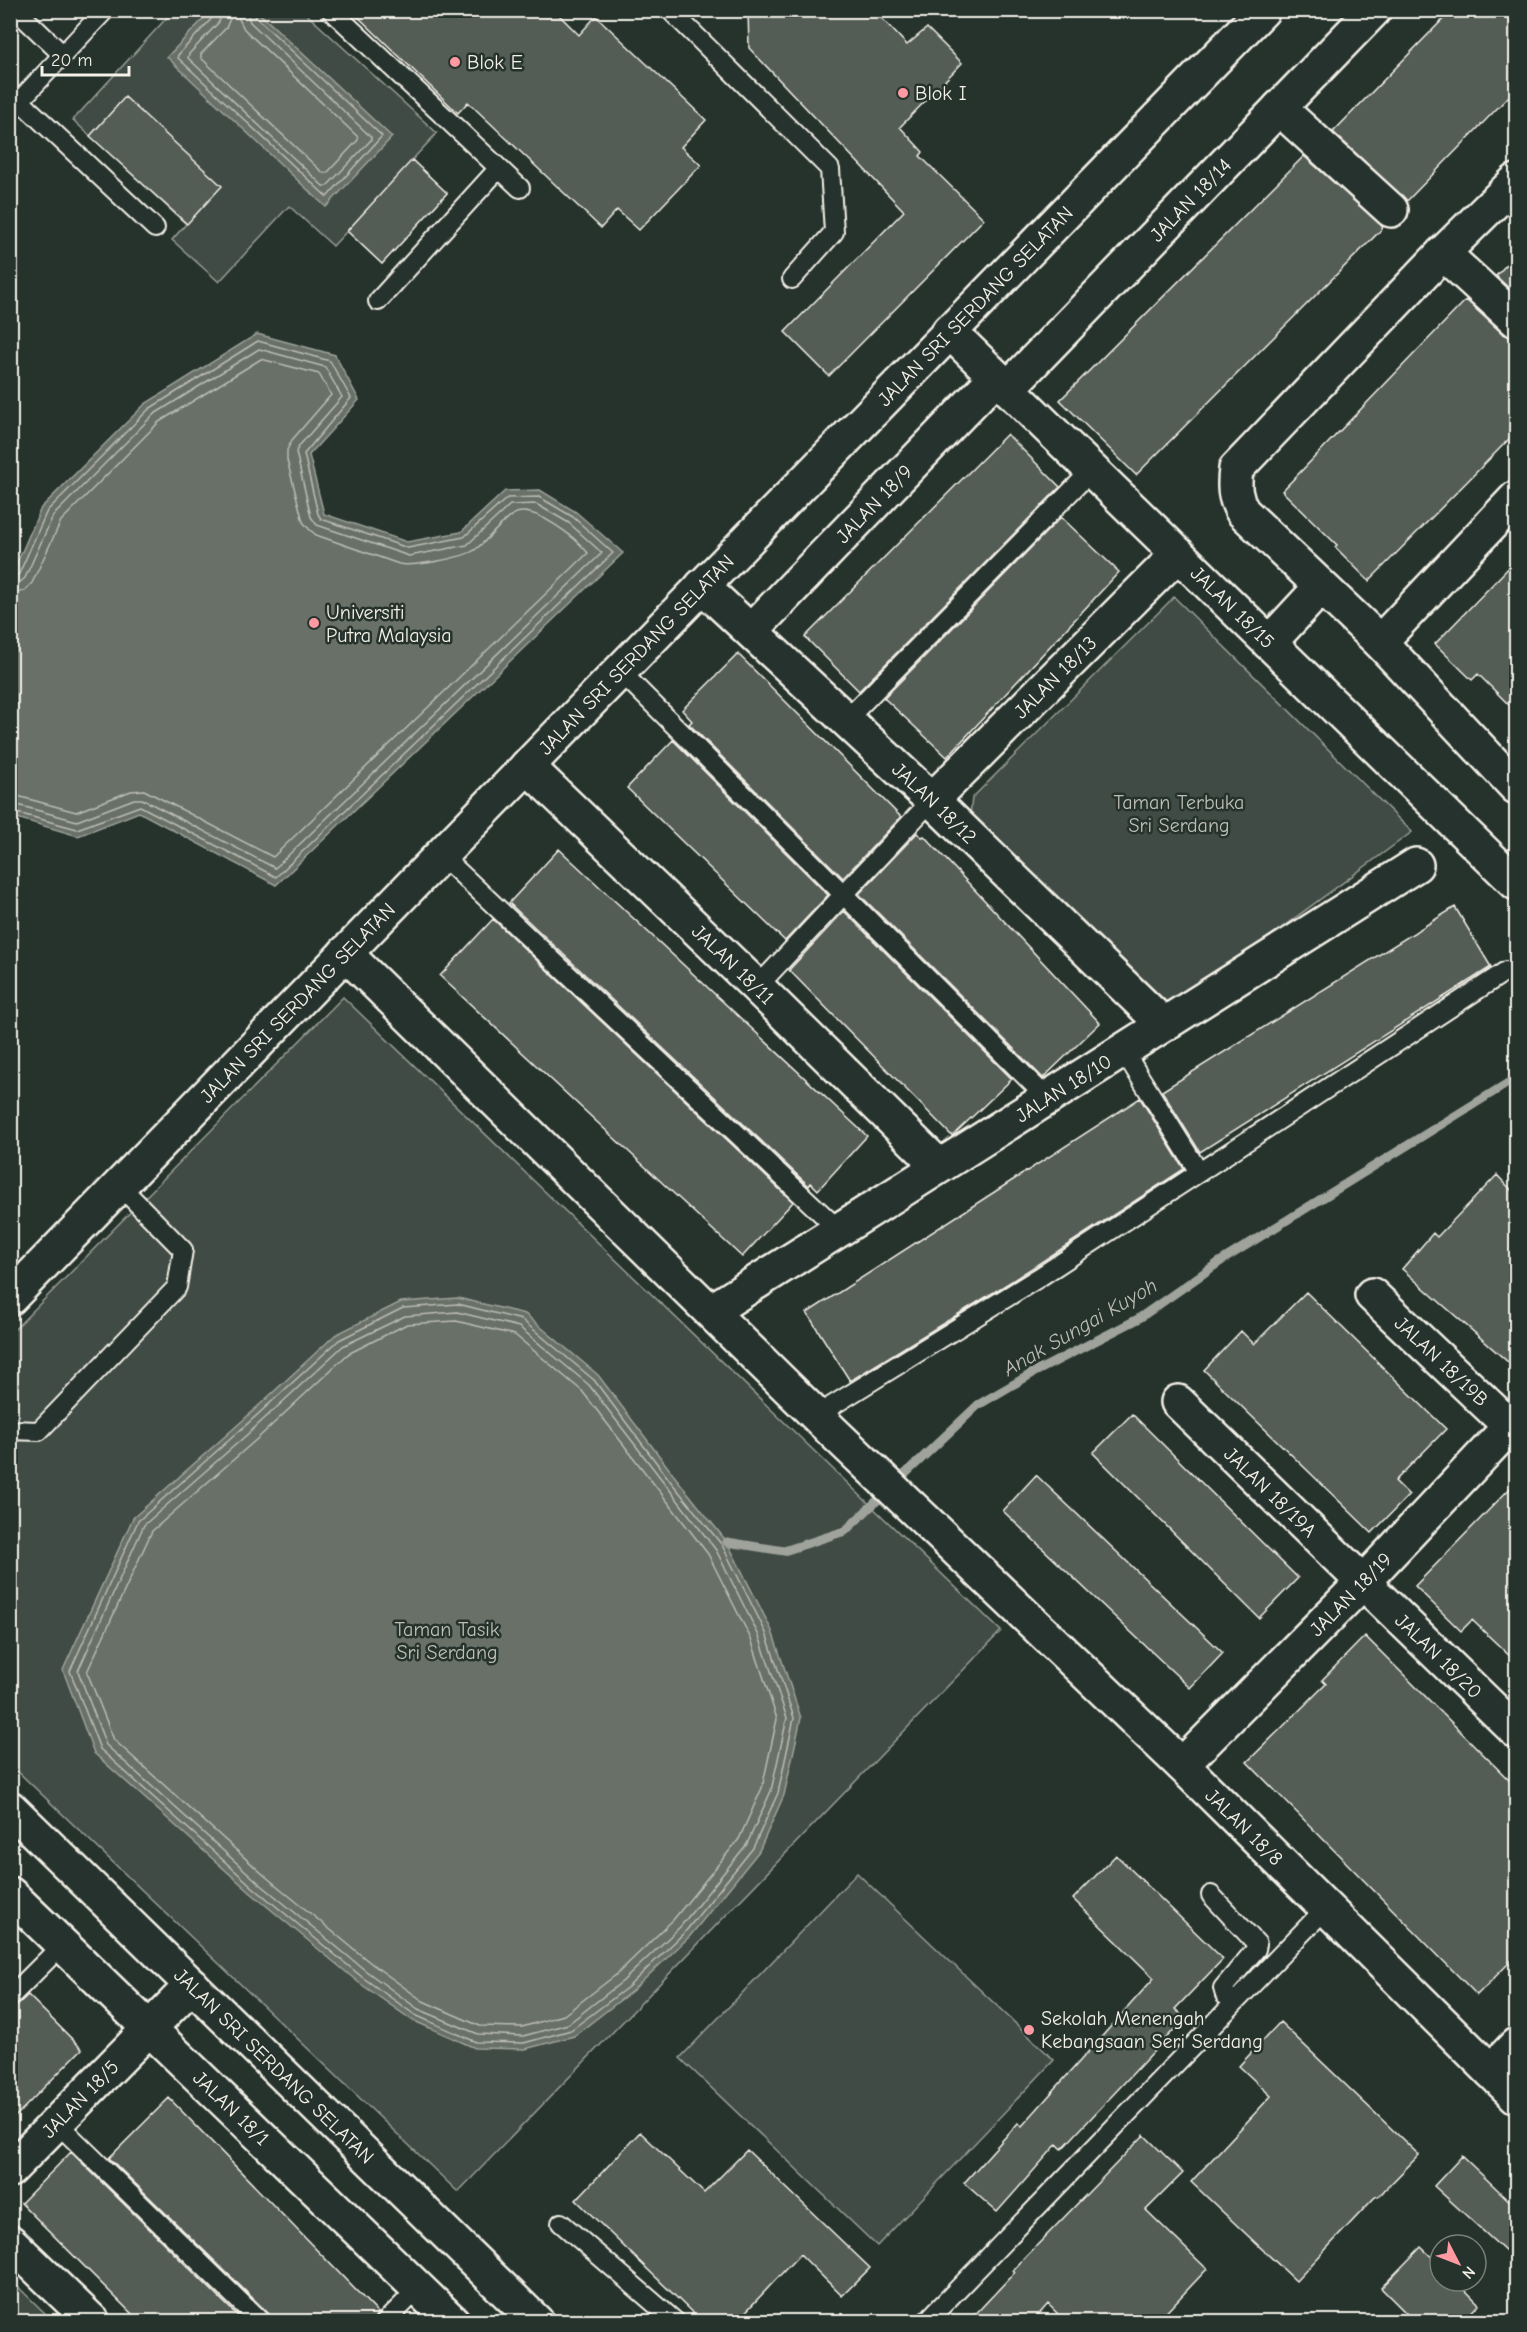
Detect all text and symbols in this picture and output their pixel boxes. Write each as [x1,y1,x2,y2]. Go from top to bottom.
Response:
scale bar [42,39,129,77]
text: 20 m [51,50,92,71]
place label: Blok E [467,51,523,74]
marker: Blok E [448,55,462,69]
place label: Blok I [915,82,967,105]
marker: Blok I [896,86,910,100]
street label: JALAN 18/14 [1145,154,1236,246]
street label: JALAN SRI SERDANG SELATAN [873,202,1078,411]
street label: JALAN 18/9 [831,460,917,548]
street label: JALAN SRI SERDANG SELATAN [534,550,739,759]
street label: JALAN 18/15 [1186,562,1279,653]
place label: Universiti Putra Malaysia [326,601,452,647]
marker: Universiti Putra Malaysia [307,616,321,630]
street label: JALAN 18/13 [1009,631,1101,723]
street label: JALAN 18/12 [887,758,981,849]
park label: Taman Terbuka Sri Serdang [1114,791,1244,837]
street label: JALAN SRI SERDANG SELATAN [195,898,400,1108]
street label: JALAN 18/11 [687,920,779,1009]
street label: JALAN 18/10 [1011,1050,1116,1127]
water label: Anak Sungai Kuyoh [998,1273,1161,1381]
street label: JALAN 18/19B [1390,1312,1493,1411]
street label: JALAN 18/19A [1219,1442,1321,1542]
street label: JALAN 18/19 [1305,1548,1397,1641]
street label: JALAN 18/20 [1390,1609,1487,1704]
park label: Taman Tasik Sri Serdang [395,1618,500,1664]
street label: JALAN 18/8 [1201,1784,1287,1870]
street label: JALAN SRI SERDANG SELATAN [169,1964,378,2168]
place label: Sekolah Menengah Kebangsaan Seri Serdang [1041,2007,1263,2053]
marker: Sekolah Menengah Kebangsaan Seri Serdang [1022,2023,1036,2037]
street label: JALAN 18/5 [37,2055,124,2143]
street label: JALAN 18/1 [188,2066,274,2150]
north arrow [1428,2233,1488,2293]
text: N [1458,2262,1479,2282]

